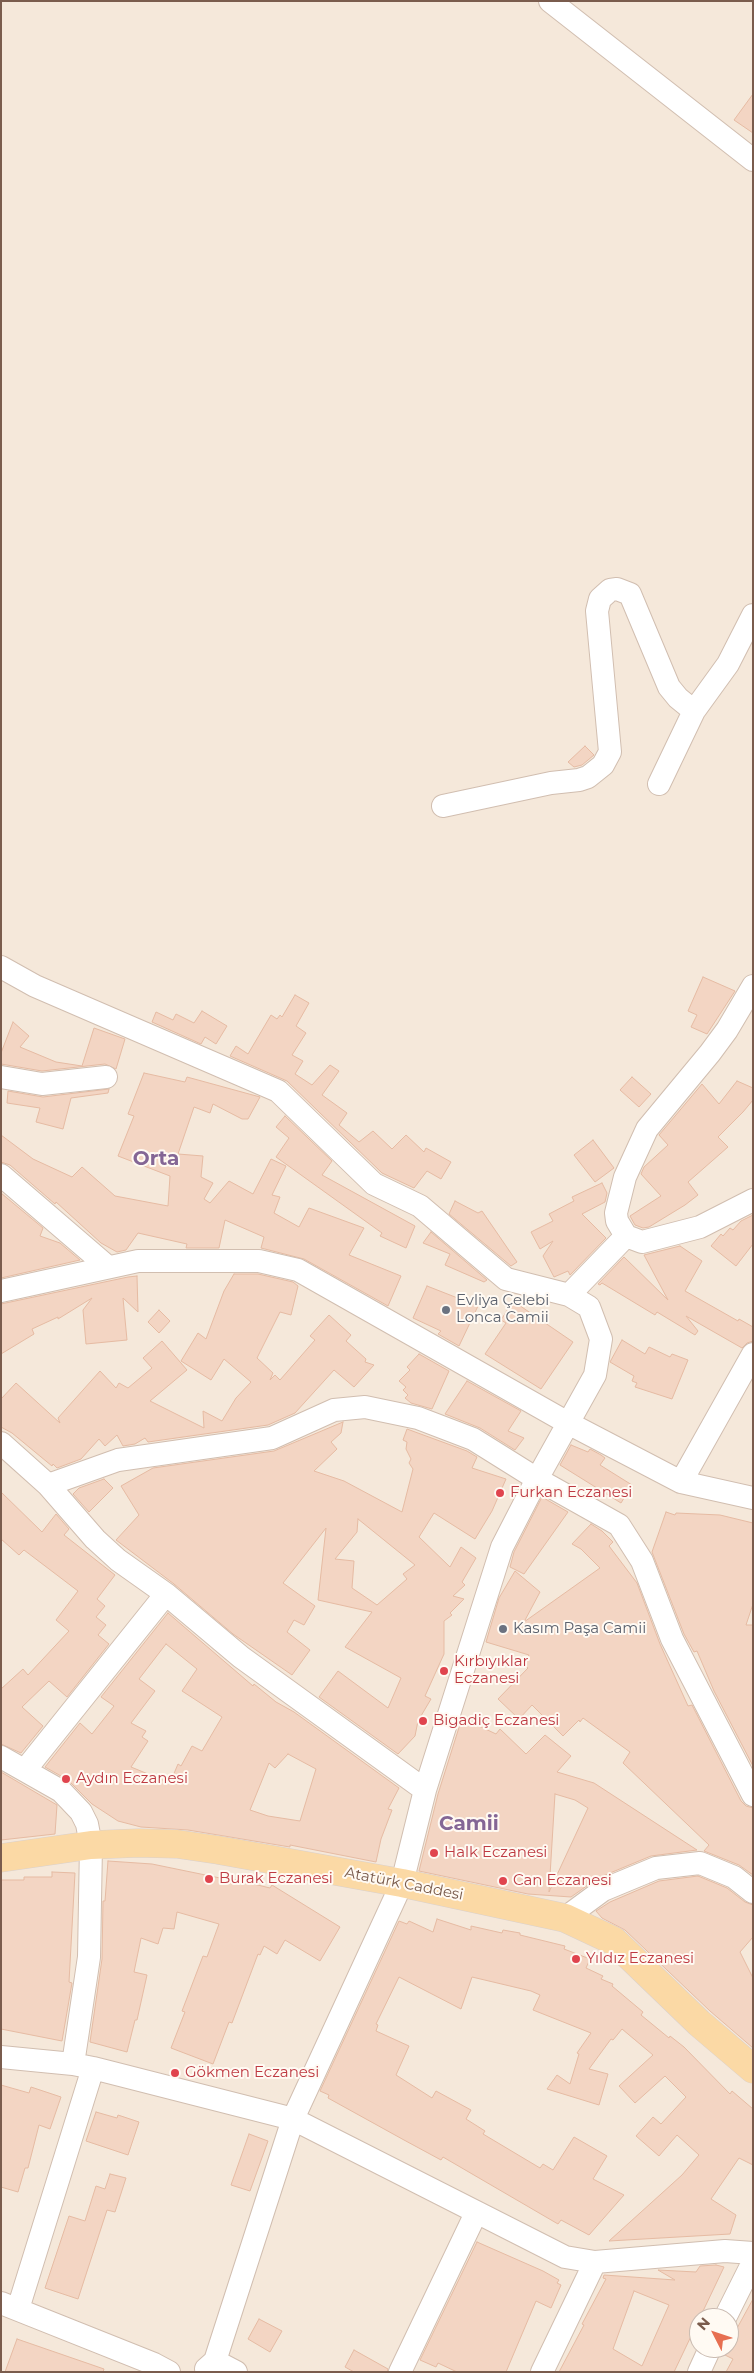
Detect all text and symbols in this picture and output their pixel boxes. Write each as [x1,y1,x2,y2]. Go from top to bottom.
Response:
district label: Orta [133,1147,179,1171]
place label: Evliya Çelebi Lonca Camii [456,1292,549,1327]
marker: Evliya Çelebi Lonca Camii [440,1304,452,1316]
place label: Furkan Eczanesi [510,1484,632,1502]
marker: Furkan Eczanesi [494,1487,506,1499]
place label: Kasım Paşa Camii [513,1620,646,1638]
marker: Kasım Paşa Camii [497,1623,509,1635]
place label: Kırbıyıklar Eczanesi [454,1653,529,1688]
marker: Kırbıyıklar Eczanesi [438,1665,450,1677]
place label: Bigadiç Eczanesi [433,1712,559,1730]
marker: Bigadiç Eczanesi [417,1715,429,1727]
place label: Aydın Eczanesi [76,1770,188,1788]
marker: Aydın Eczanesi [60,1773,72,1785]
district label: Camii [439,1812,499,1836]
place label: Halk Eczanesi [444,1844,547,1862]
marker: Halk Eczanesi [428,1847,440,1859]
street label: Atatürk Caddesi [343,1864,465,1904]
place label: Burak Eczanesi [219,1870,333,1888]
place label: Can Eczanesi [513,1872,612,1890]
marker: Burak Eczanesi [203,1873,215,1885]
marker: Can Eczanesi [497,1875,509,1887]
place label: Yıldız Eczanesi [586,1950,694,1968]
marker: Yıldız Eczanesi [570,1953,582,1965]
place label: Gökmen Eczanesi [185,2064,319,2082]
marker: Gökmen Eczanesi [169,2067,181,2079]
north arrow [689,2308,739,2358]
text: N [693,2314,714,2334]

